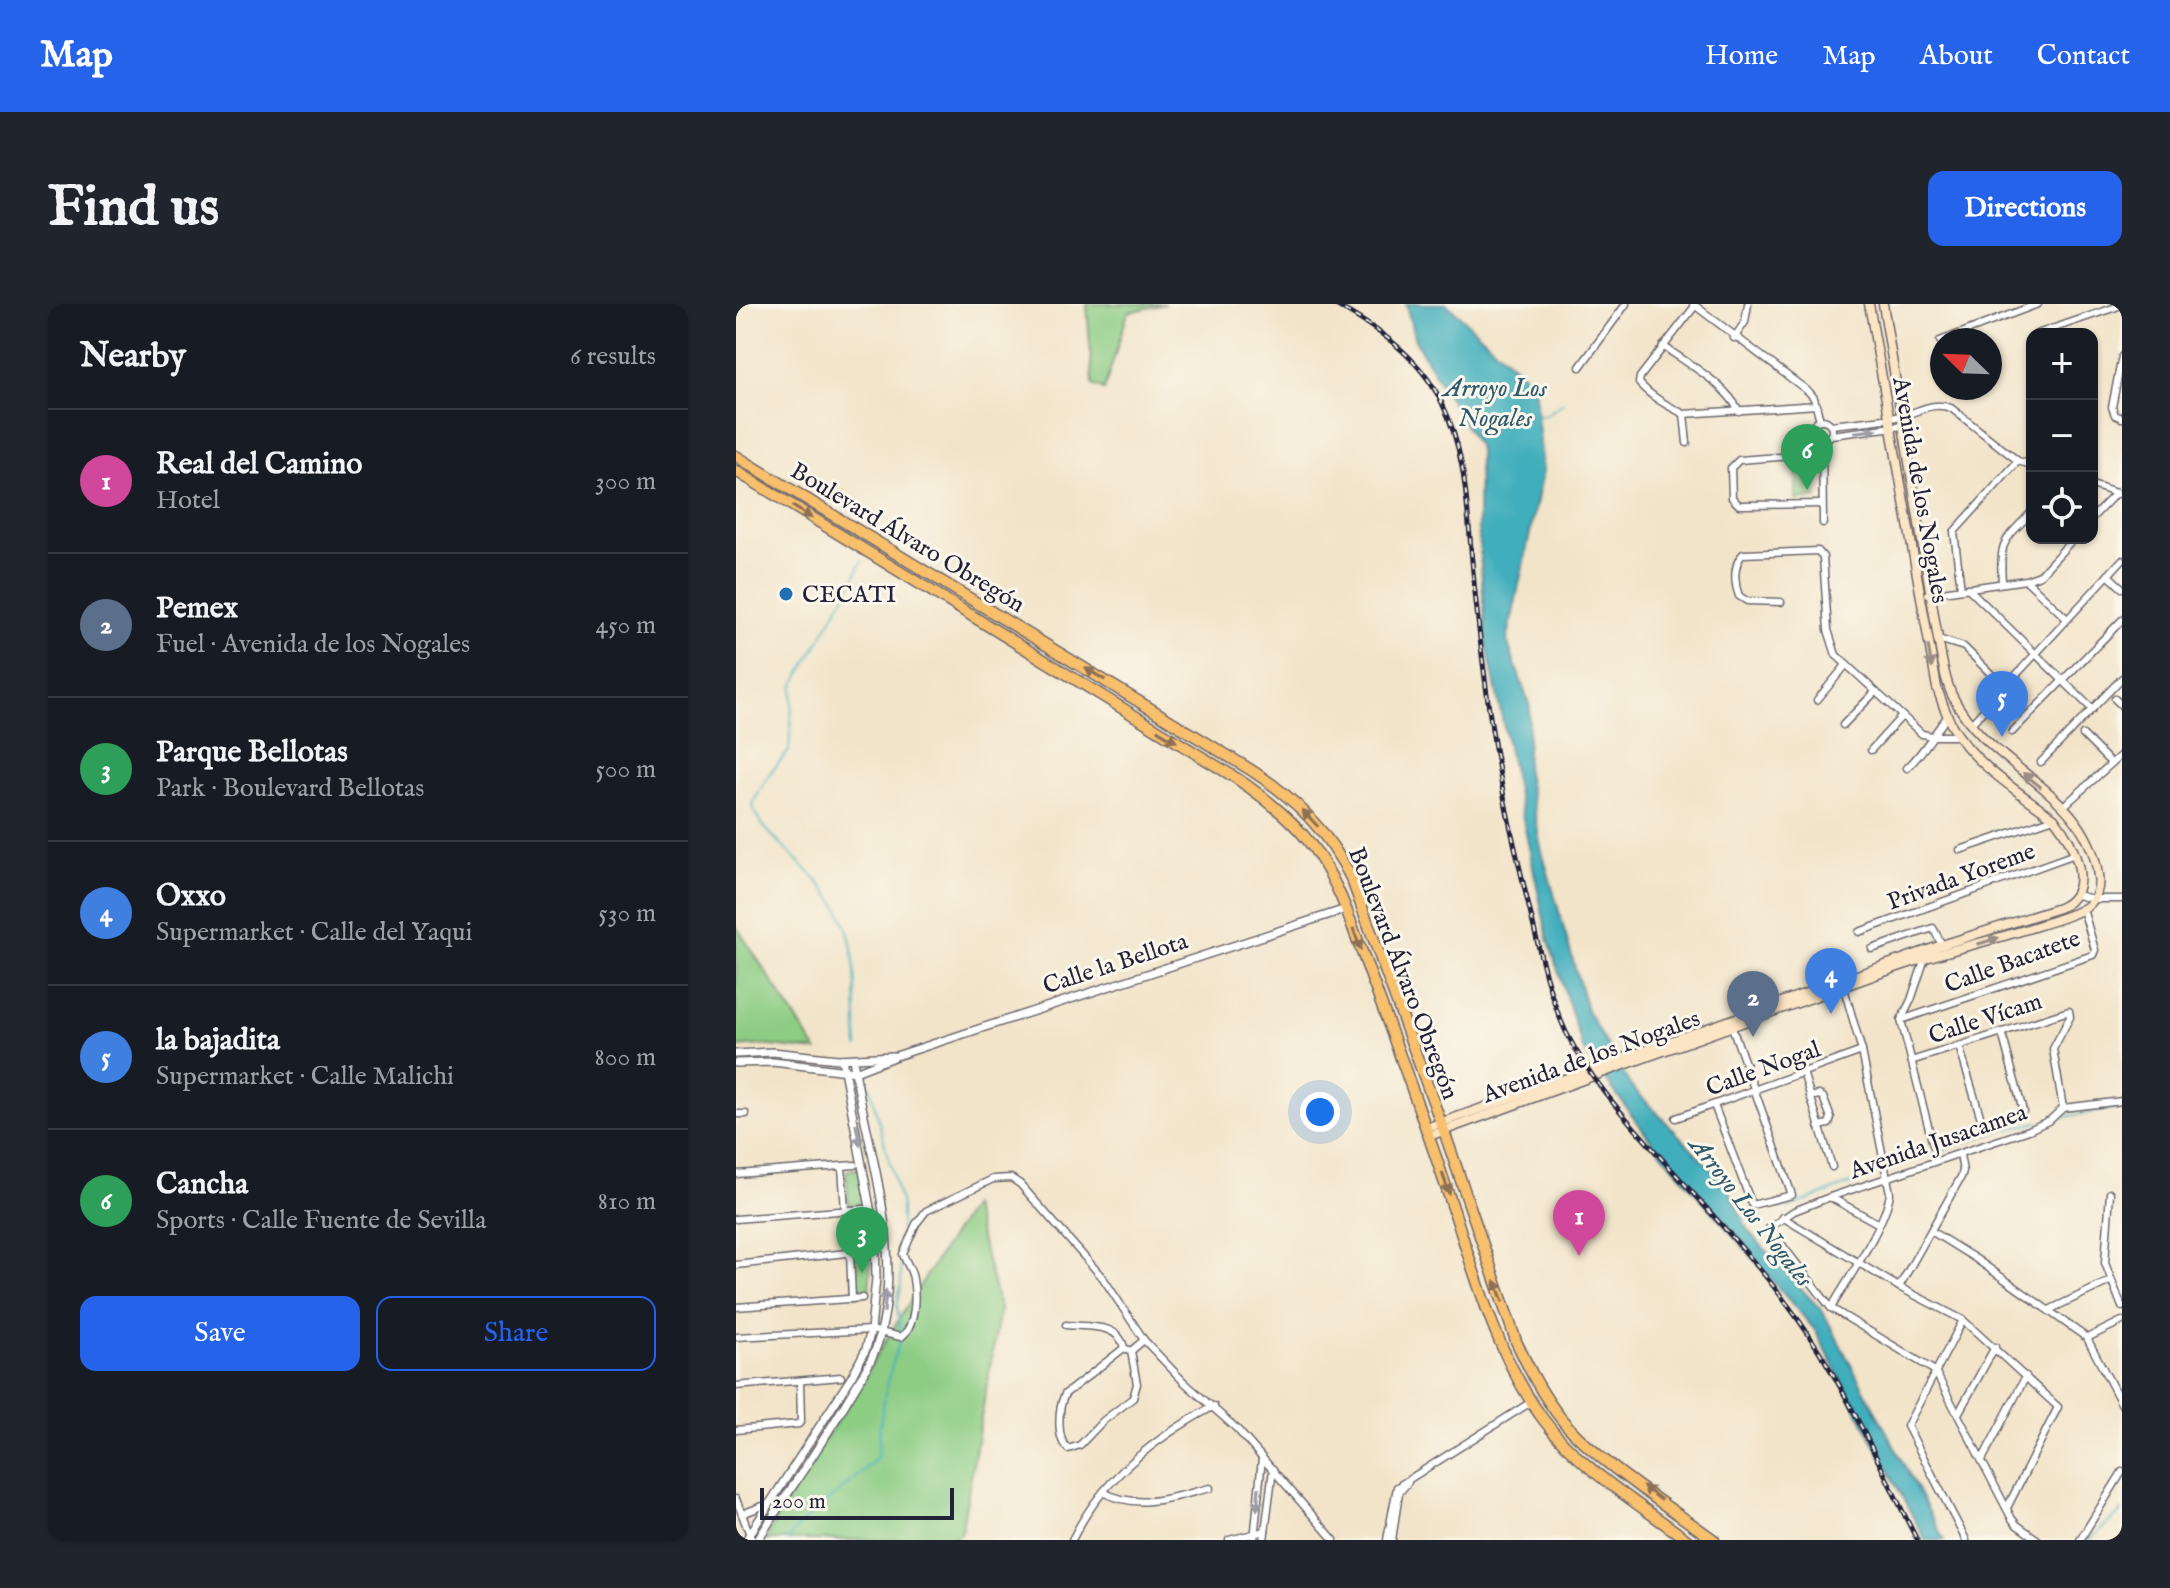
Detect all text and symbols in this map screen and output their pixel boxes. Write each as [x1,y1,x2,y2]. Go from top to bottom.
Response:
text: Map [40,32,113,80]
text: Home [1705,39,1778,74]
text: Map [1822,39,1876,74]
text: About [1920,39,1993,74]
text: Contact [2037,39,2130,74]
button: Directions [1928,171,2122,246]
text: Find us [48,173,219,244]
north arrow [1930,328,2002,400]
map controls [2026,328,2098,544]
button: + [2026,328,2098,400]
text: Nearby [80,335,186,378]
text: 6 results [570,340,656,373]
water label: Arroyo Los Nogales [1440,372,1547,436]
street label: Avenida de los Nogales [1884,374,1955,606]
button: − [2026,400,2098,472]
pin: 6 [1781,424,1833,490]
one-way arrow [1854,424,1879,437]
text: Real del Camino [156,446,362,484]
street label: Boulevard Álvaro Obregón [784,456,1030,621]
text: 1 [101,465,111,498]
text: 300 m [595,465,656,498]
button: locate [2026,472,2098,544]
text: Hotel [156,484,220,517]
one-way arrow [791,504,813,518]
place label: CECATI [802,580,896,611]
marker: CECATI [777,585,795,603]
text: Pemex [156,590,238,628]
text: 2 [100,609,112,642]
text: 450 m [596,609,656,642]
text: Fuel · Avenida de los Nogales [156,628,470,661]
one-way arrow [1924,645,1937,670]
one-way arrow [1084,668,1106,682]
pin: 5 [1976,671,2028,737]
one-way arrow [1156,729,1178,743]
text: Parque Bellotas [156,734,348,772]
text: 3 [101,753,111,786]
text: 500 m [595,753,656,786]
text: Park · Boulevard Bellotas [156,772,424,805]
one-way arrow [2022,772,2042,789]
one-way arrow [1302,809,1320,828]
street label: Privada Yoreme [1883,836,2040,919]
street label: Boulevard Álvaro Obregón [1340,843,1465,1104]
text: Oxxo [156,878,226,916]
text: 4 [100,897,112,930]
text: 530 m [598,897,656,930]
text: Supermarket · Calle del Yaqui [156,916,472,949]
street label: Calle Bacatete [1940,924,2085,1001]
street label: Calle la Bellota [1039,926,1192,1002]
one-way arrow [1352,927,1364,951]
one-way arrow [1976,935,2000,947]
pin: 4 [1805,948,1857,1014]
pin: 2 [1727,971,1779,1037]
street label: Calle Vícam [1925,987,2046,1052]
street label: Avenida de los Nogales [1478,1004,1704,1112]
text: la bajadita [156,1022,280,1060]
street label: Calle Nogal [1702,1034,1825,1104]
text: 5 [101,1041,111,1074]
text: 800 m [595,1041,656,1074]
text: Supermarket · Calle Malichi [156,1060,454,1093]
your location [1300,1092,1340,1132]
street label: Avenida Jusacamea [1845,1097,2032,1188]
one-way arrow [852,1123,865,1148]
water label: Arroyo Los Nogales [1679,1127,1821,1295]
text: Cancha [156,1166,248,1204]
one-way arrow [1440,1172,1452,1196]
text: 6 [101,1185,111,1218]
text: 810 m [598,1185,656,1218]
pin: 1 [1553,1190,1605,1256]
text: Sports · Calle Fuente de Sevilla [156,1204,486,1237]
pin: 3 [836,1207,888,1273]
one-way arrow [1492,1279,1505,1303]
one-way arrow [878,1288,891,1313]
button: Save [80,1296,360,1371]
button: Share [376,1296,656,1371]
scale bar [760,1484,954,1520]
one-way arrow [1641,1486,1662,1502]
one-way arrow [1251,1487,1264,1512]
text: 200 m [772,1488,826,1516]

